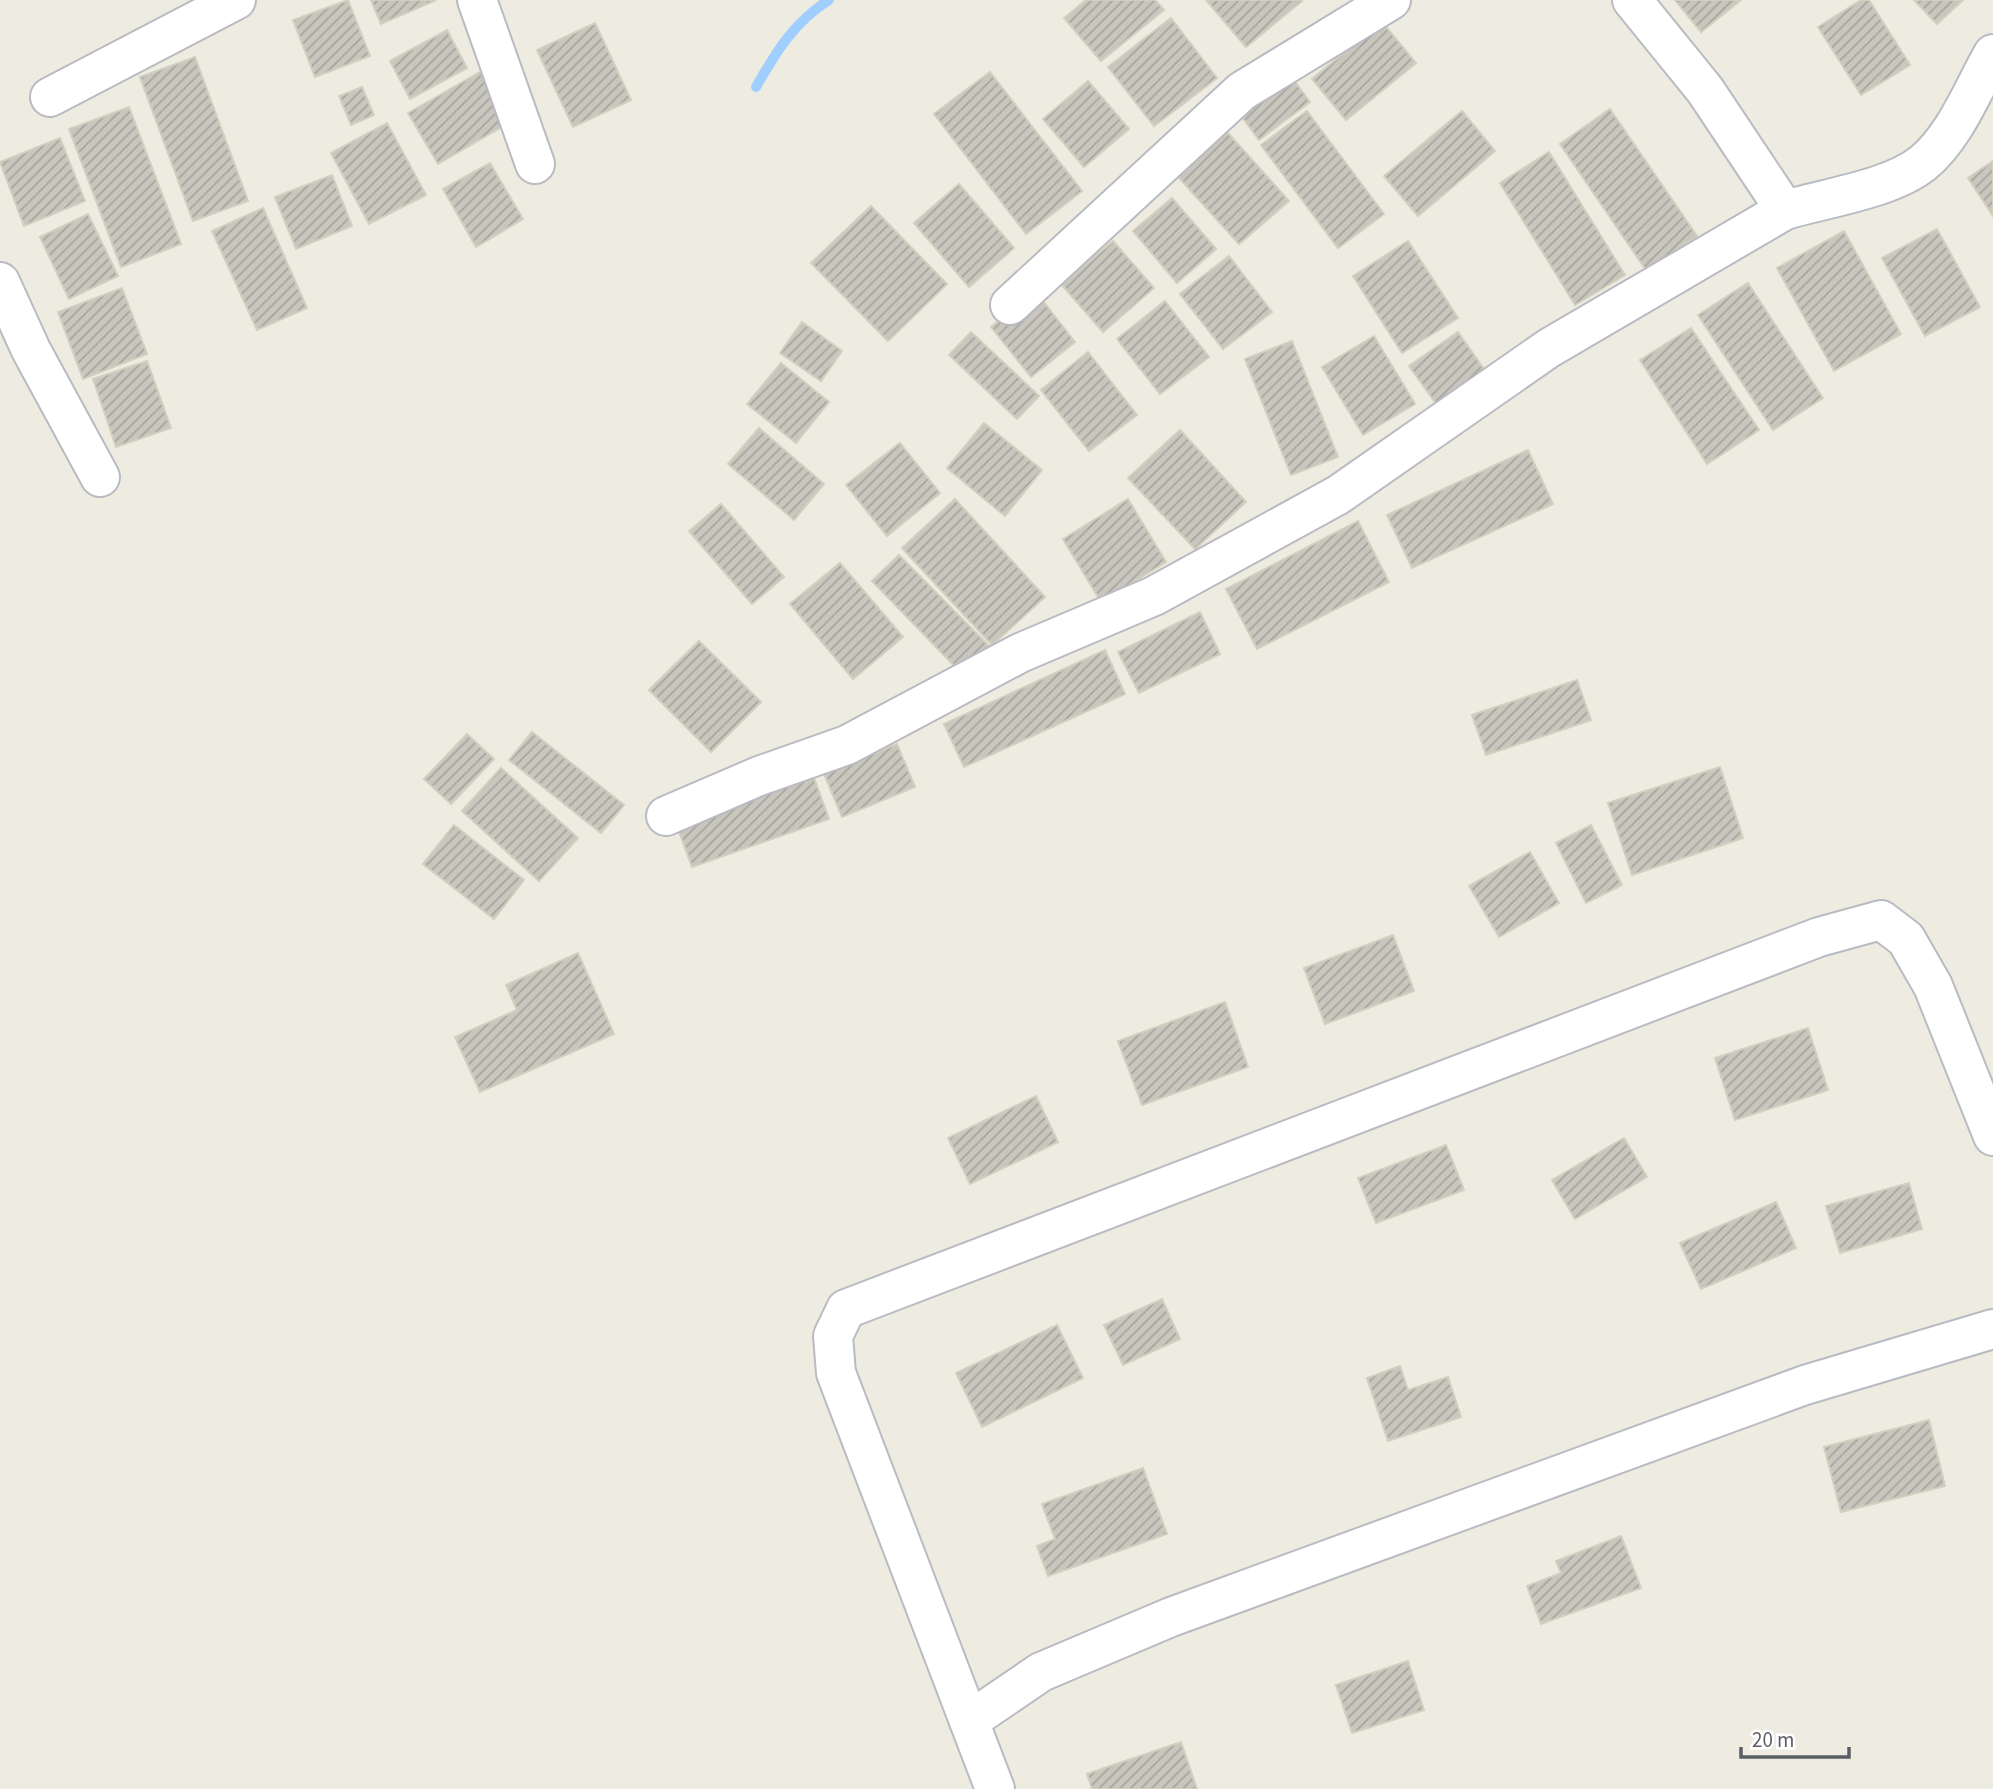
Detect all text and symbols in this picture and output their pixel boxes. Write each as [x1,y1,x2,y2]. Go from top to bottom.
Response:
scale bar [1741,1716,1850,1760]
text: 20 m [1752,1725,1794,1755]

